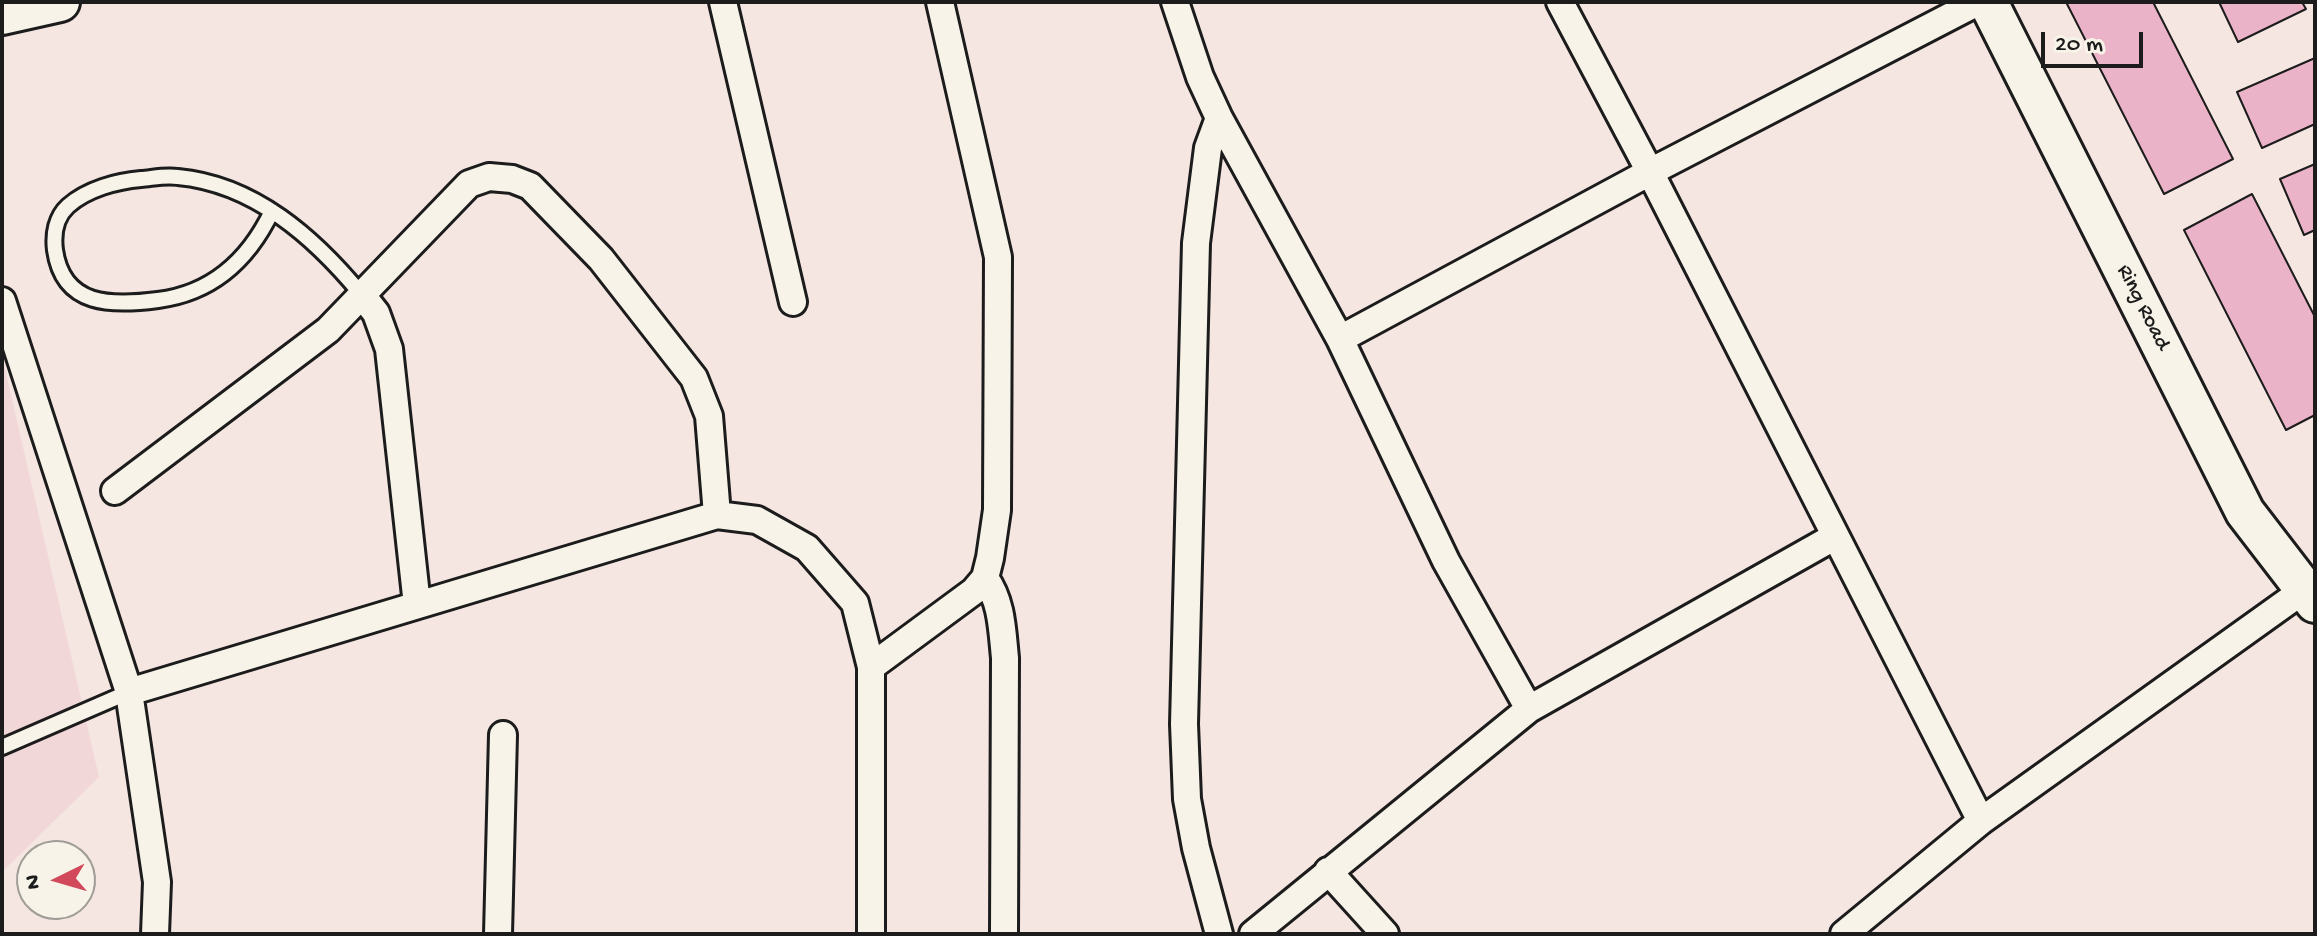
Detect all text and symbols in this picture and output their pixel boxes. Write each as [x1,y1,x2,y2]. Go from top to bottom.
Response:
scale bar [2045,16,2147,66]
text: 20 m [2055,31,2103,60]
street label: Ring Road [2109,261,2175,355]
north arrow [16,840,96,920]
text: N [21,874,48,890]

